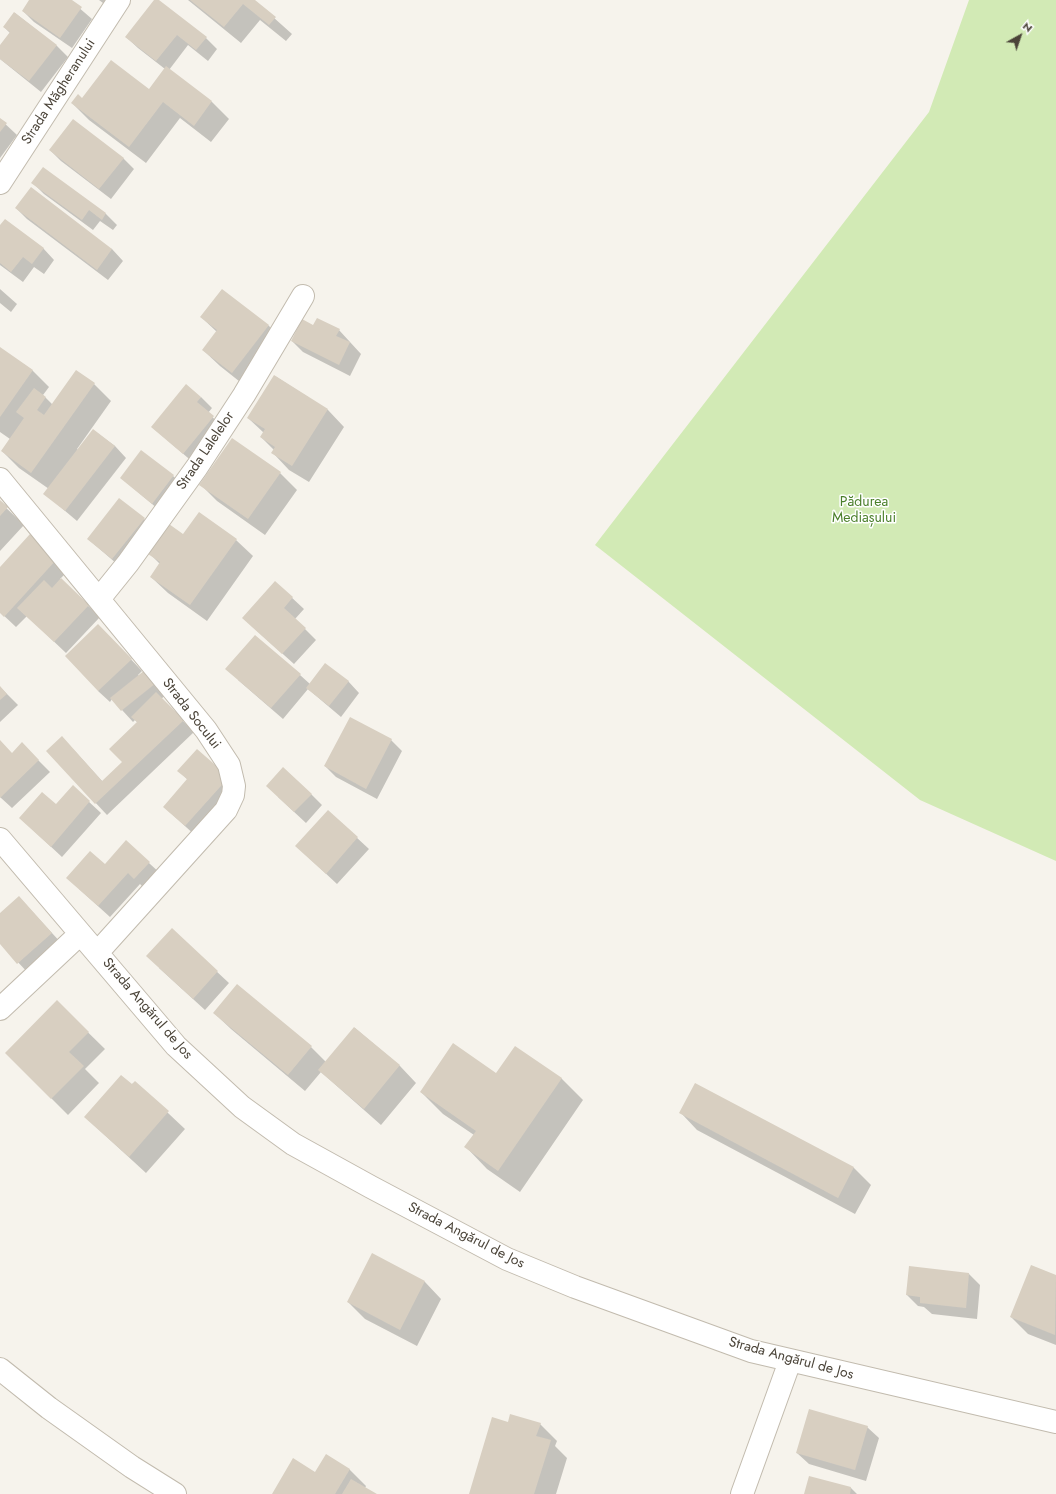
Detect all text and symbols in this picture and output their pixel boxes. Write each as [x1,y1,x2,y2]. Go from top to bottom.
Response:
north arrow [1000,16,1040,56]
text: N [1019,18,1036,36]
street label: Strada Măgheranului [19,36,99,148]
street label: Strada Lalelelor [174,409,238,493]
park label: Pădurea Mediașului [832,495,896,528]
street label: Strada Socului [158,675,224,753]
street label: Strada Angărul de Jos [99,955,195,1063]
street label: Strada Angărul de Jos [405,1199,527,1273]
street label: Strada Angărul de Jos [727,1334,855,1384]

